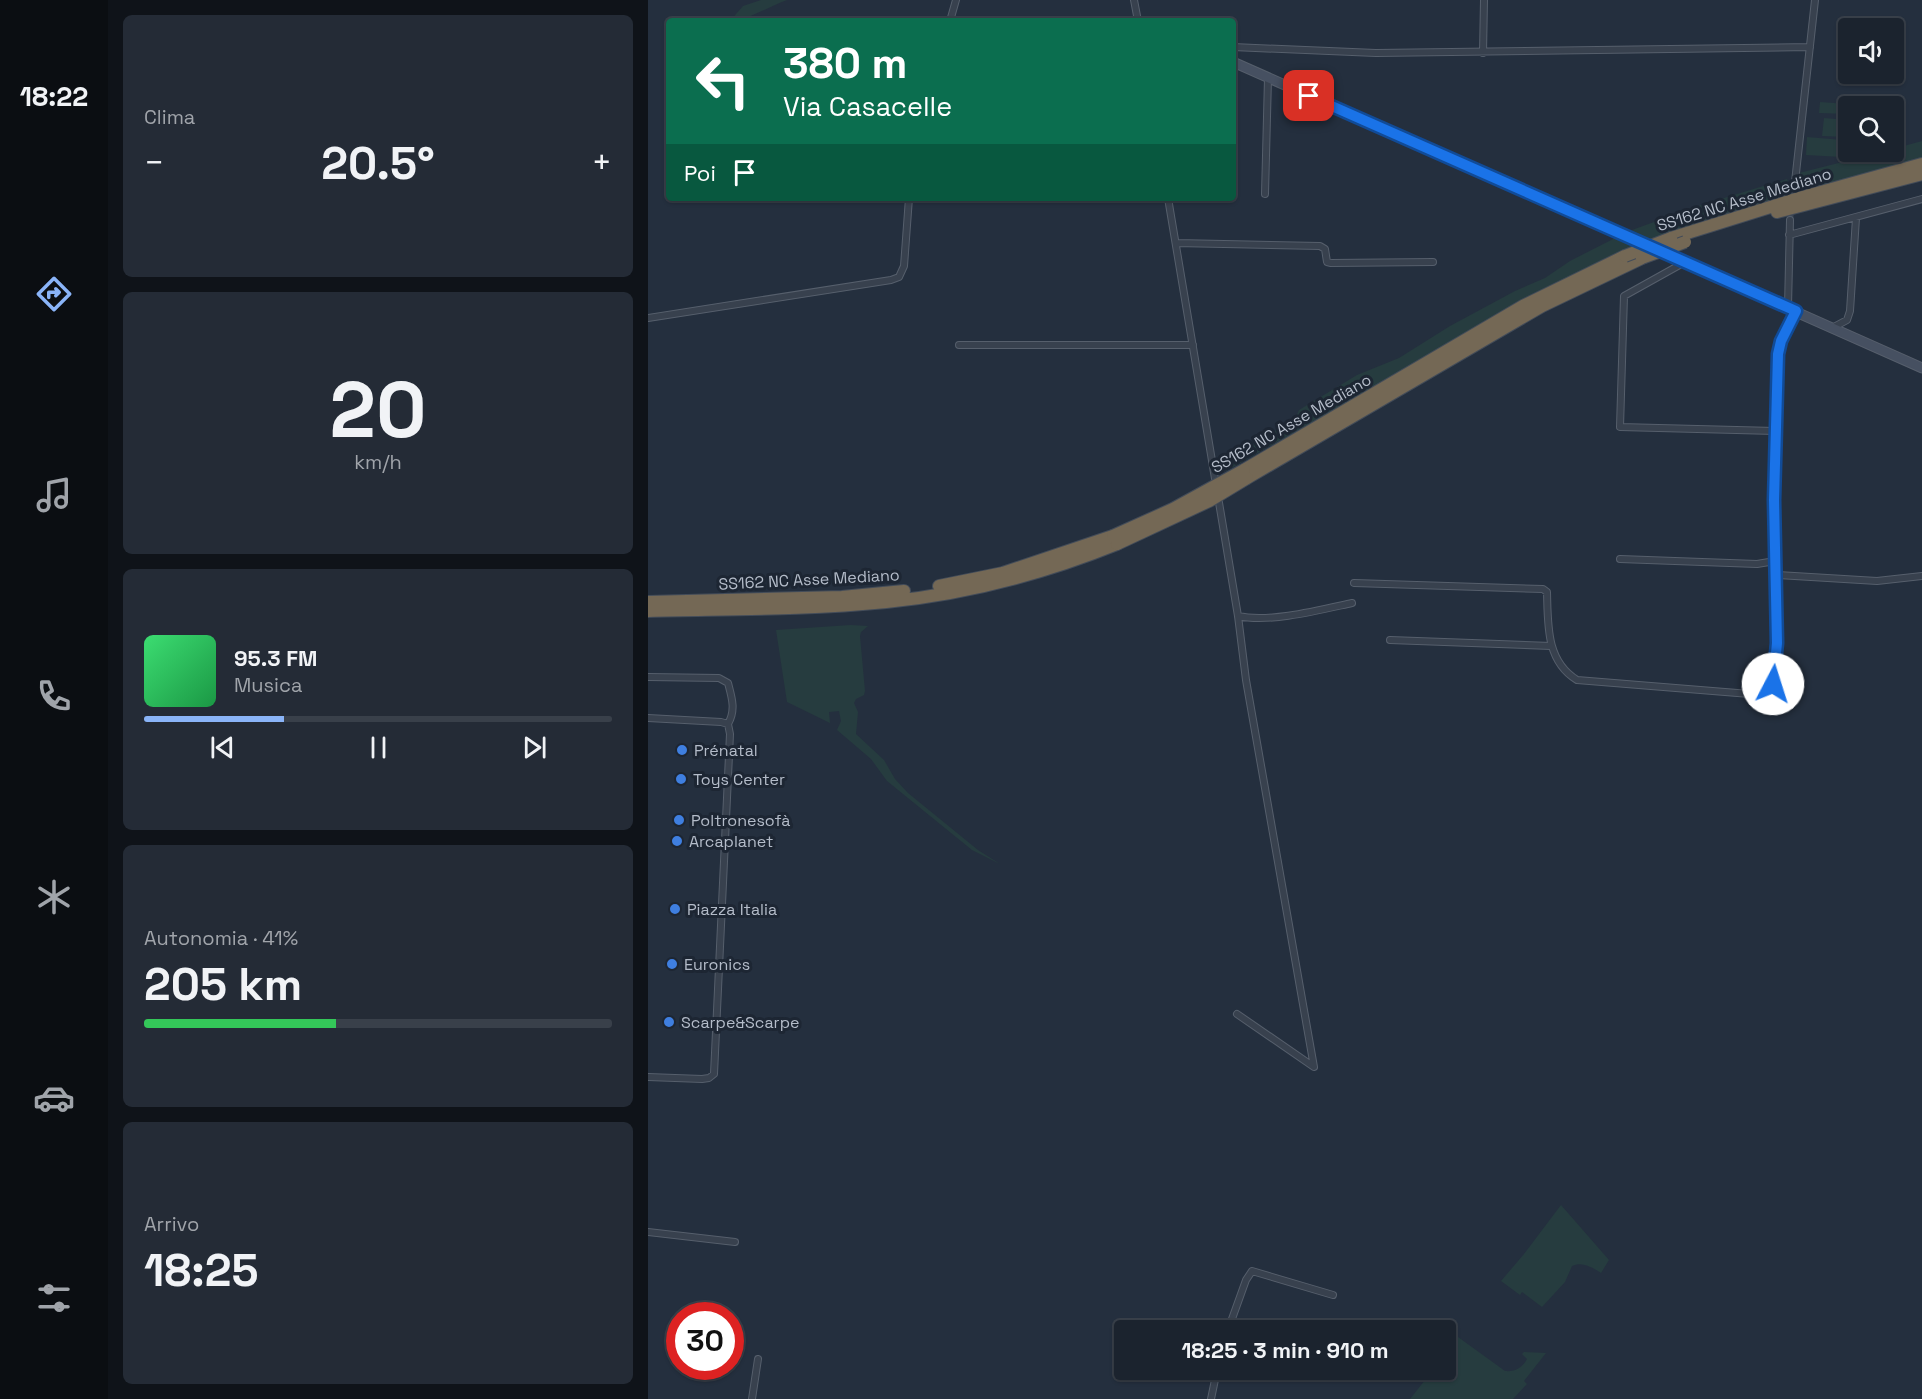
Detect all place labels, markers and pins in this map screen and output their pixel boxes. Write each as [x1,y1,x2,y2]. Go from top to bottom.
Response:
pin [1283,70,1334,121]
place label: Prénatal [694,740,758,761]
marker: Prénatal [675,743,689,757]
place label: Toys Center [693,769,785,790]
marker: Toys Center [674,772,688,786]
place label: Poltronesofà [691,810,791,831]
marker: Poltronesofà [672,813,686,827]
place label: Arcaplanet [689,831,773,852]
marker: Arcaplanet [670,834,684,848]
place label: Piazza Italia [687,899,777,920]
marker: Piazza Italia [668,902,682,916]
place label: Euronics [684,954,750,975]
marker: Euronics [665,957,679,971]
place label: Scarpe&Scarpe [681,1012,799,1033]
marker: Scarpe&Scarpe [662,1015,676,1029]

